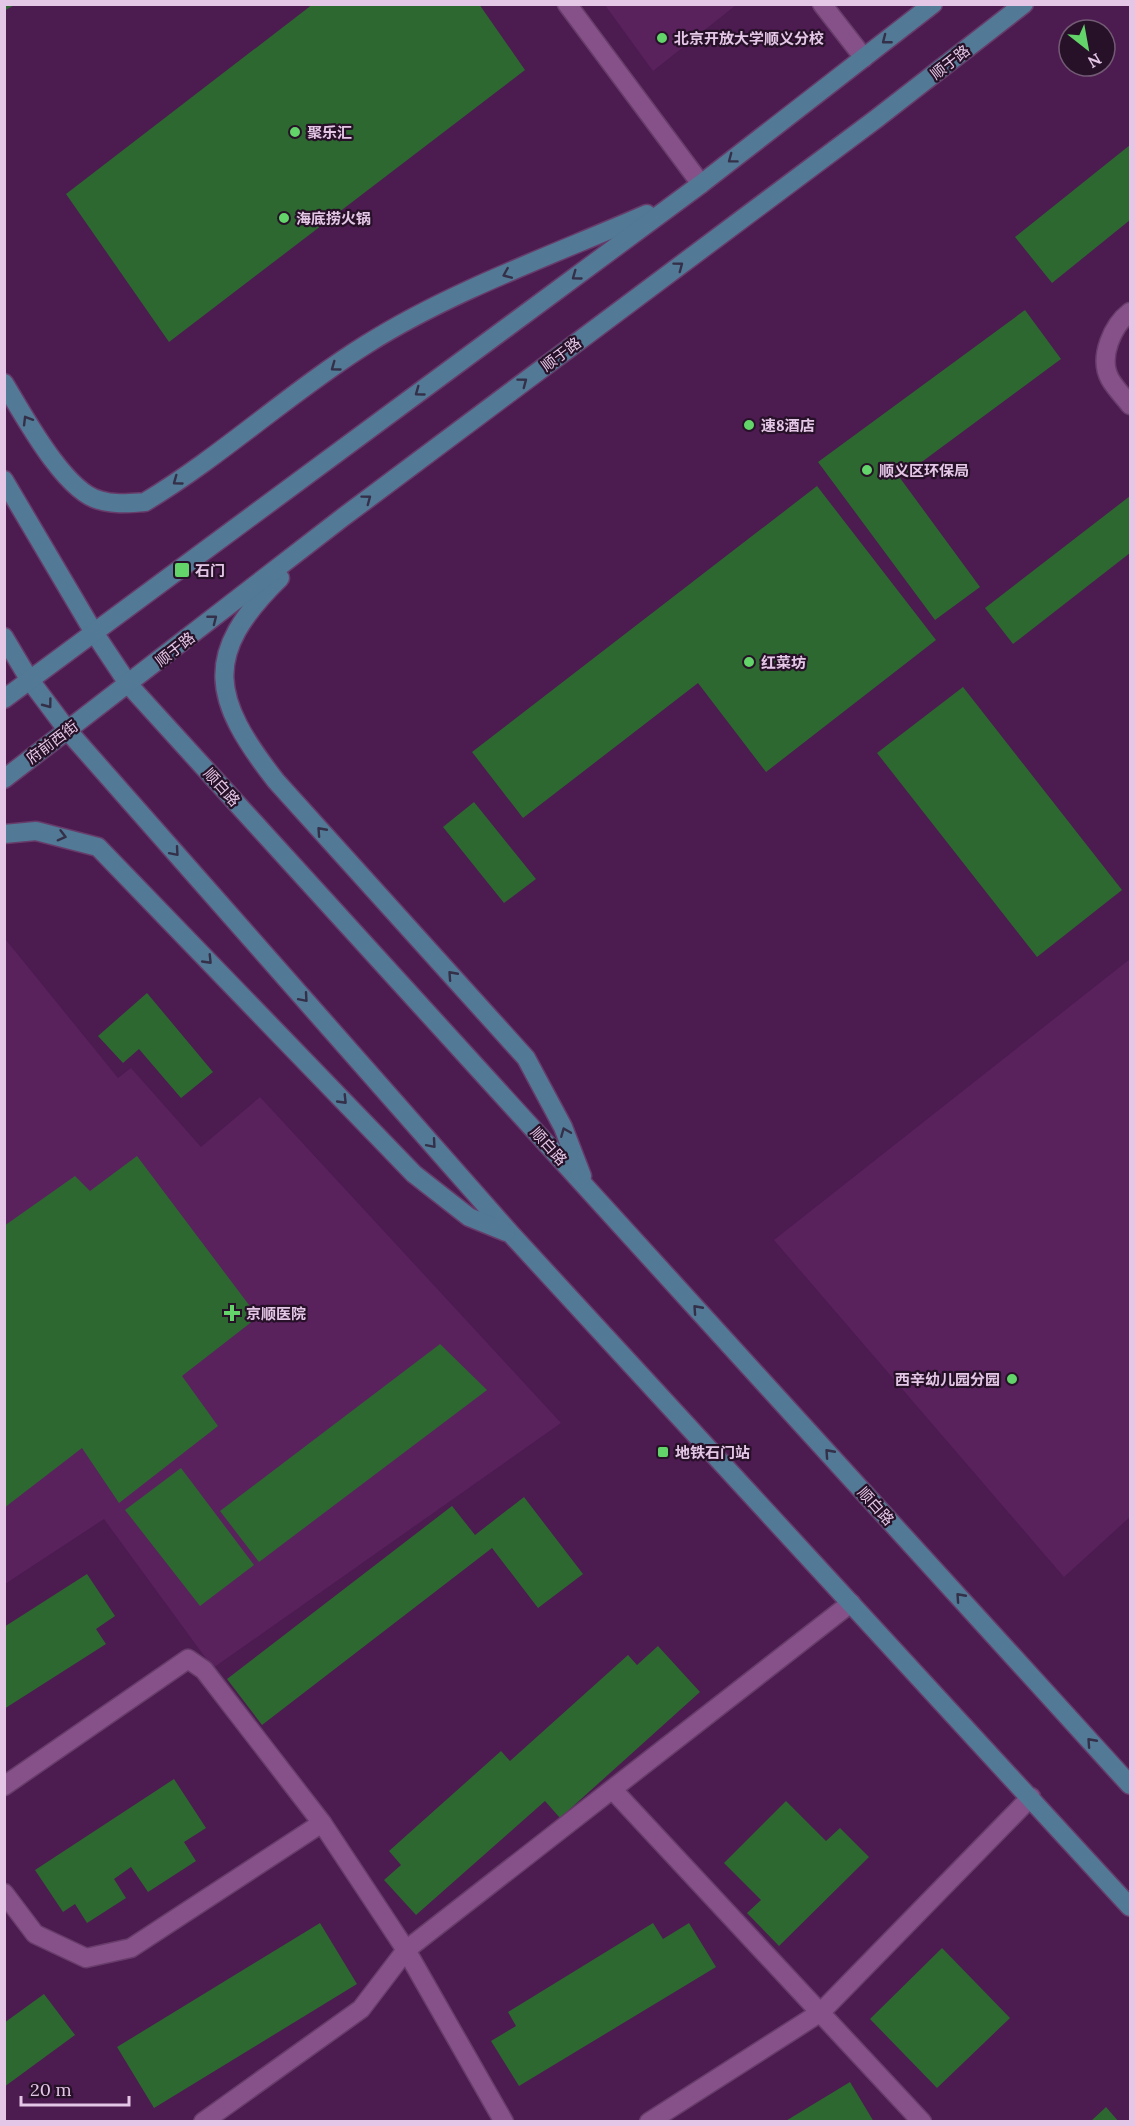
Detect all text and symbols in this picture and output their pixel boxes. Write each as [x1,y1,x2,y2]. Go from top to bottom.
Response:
north arrow [1057,18,1117,78]
place label: 北京开放大学顺义分校 [674,29,824,48]
marker: 北京开放大学顺义分校 [655,31,669,45]
one-way arrow [882,33,893,44]
street label: 顺于路 [926,41,974,83]
text: N [1084,49,1105,73]
place label: 聚乐汇 [307,123,352,142]
marker: 聚乐汇 [288,125,302,139]
one-way arrow [728,152,739,163]
place label: 海底捞火锅 [296,209,371,228]
marker: 海底捞火锅 [277,211,291,225]
one-way arrow [673,262,684,273]
one-way arrow [502,267,513,279]
one-way arrow [571,269,582,280]
street label: 顺于路 [537,333,585,375]
one-way arrow [331,359,342,370]
one-way arrow [517,379,528,390]
one-way arrow [414,384,425,395]
one-way arrow [22,416,34,426]
place label: 速8酒店 [761,416,815,435]
marker: 速8酒店 [742,418,756,432]
place label: 顺义区环保局 [879,461,969,480]
marker: 顺义区环保局 [860,463,874,477]
one-way arrow [173,474,184,485]
one-way arrow [361,495,372,506]
marker: 石门 [173,561,191,579]
place label: 石门 [195,561,225,580]
one-way arrow [206,615,217,626]
street label: 顺于路 [151,628,199,670]
place label: 红菜坊 [761,653,806,672]
marker: 红菜坊 [742,655,756,669]
one-way arrow [40,697,51,708]
street label: 府前西街 [22,716,82,768]
street label: 顺白路 [200,764,244,810]
one-way arrow [317,827,328,837]
one-way arrow [56,829,67,841]
one-way arrow [168,845,179,855]
one-way arrow [200,952,211,963]
one-way arrow [448,972,459,983]
one-way arrow [296,991,307,1002]
one-way arrow [336,1094,347,1104]
street label: 顺白路 [527,1123,571,1169]
one-way arrow [560,1127,572,1138]
one-way arrow [425,1138,436,1148]
marker: 京顺医院 [223,1304,241,1322]
place label: 京顺医院 [246,1304,306,1323]
one-way arrow [694,1305,705,1316]
place label: 西辛幼儿园分园 [895,1370,1000,1389]
marker: 西辛幼儿园分园 [1005,1372,1019,1386]
place label: 地铁石门站 [675,1443,750,1462]
marker: 地铁石门站 [656,1445,670,1459]
one-way arrow [825,1449,836,1460]
street label: 顺白路 [854,1483,898,1529]
one-way arrow [956,1594,967,1604]
one-way arrow [1087,1738,1098,1748]
scale bar [21,2069,129,2107]
text: 20 m [30,2078,72,2101]

